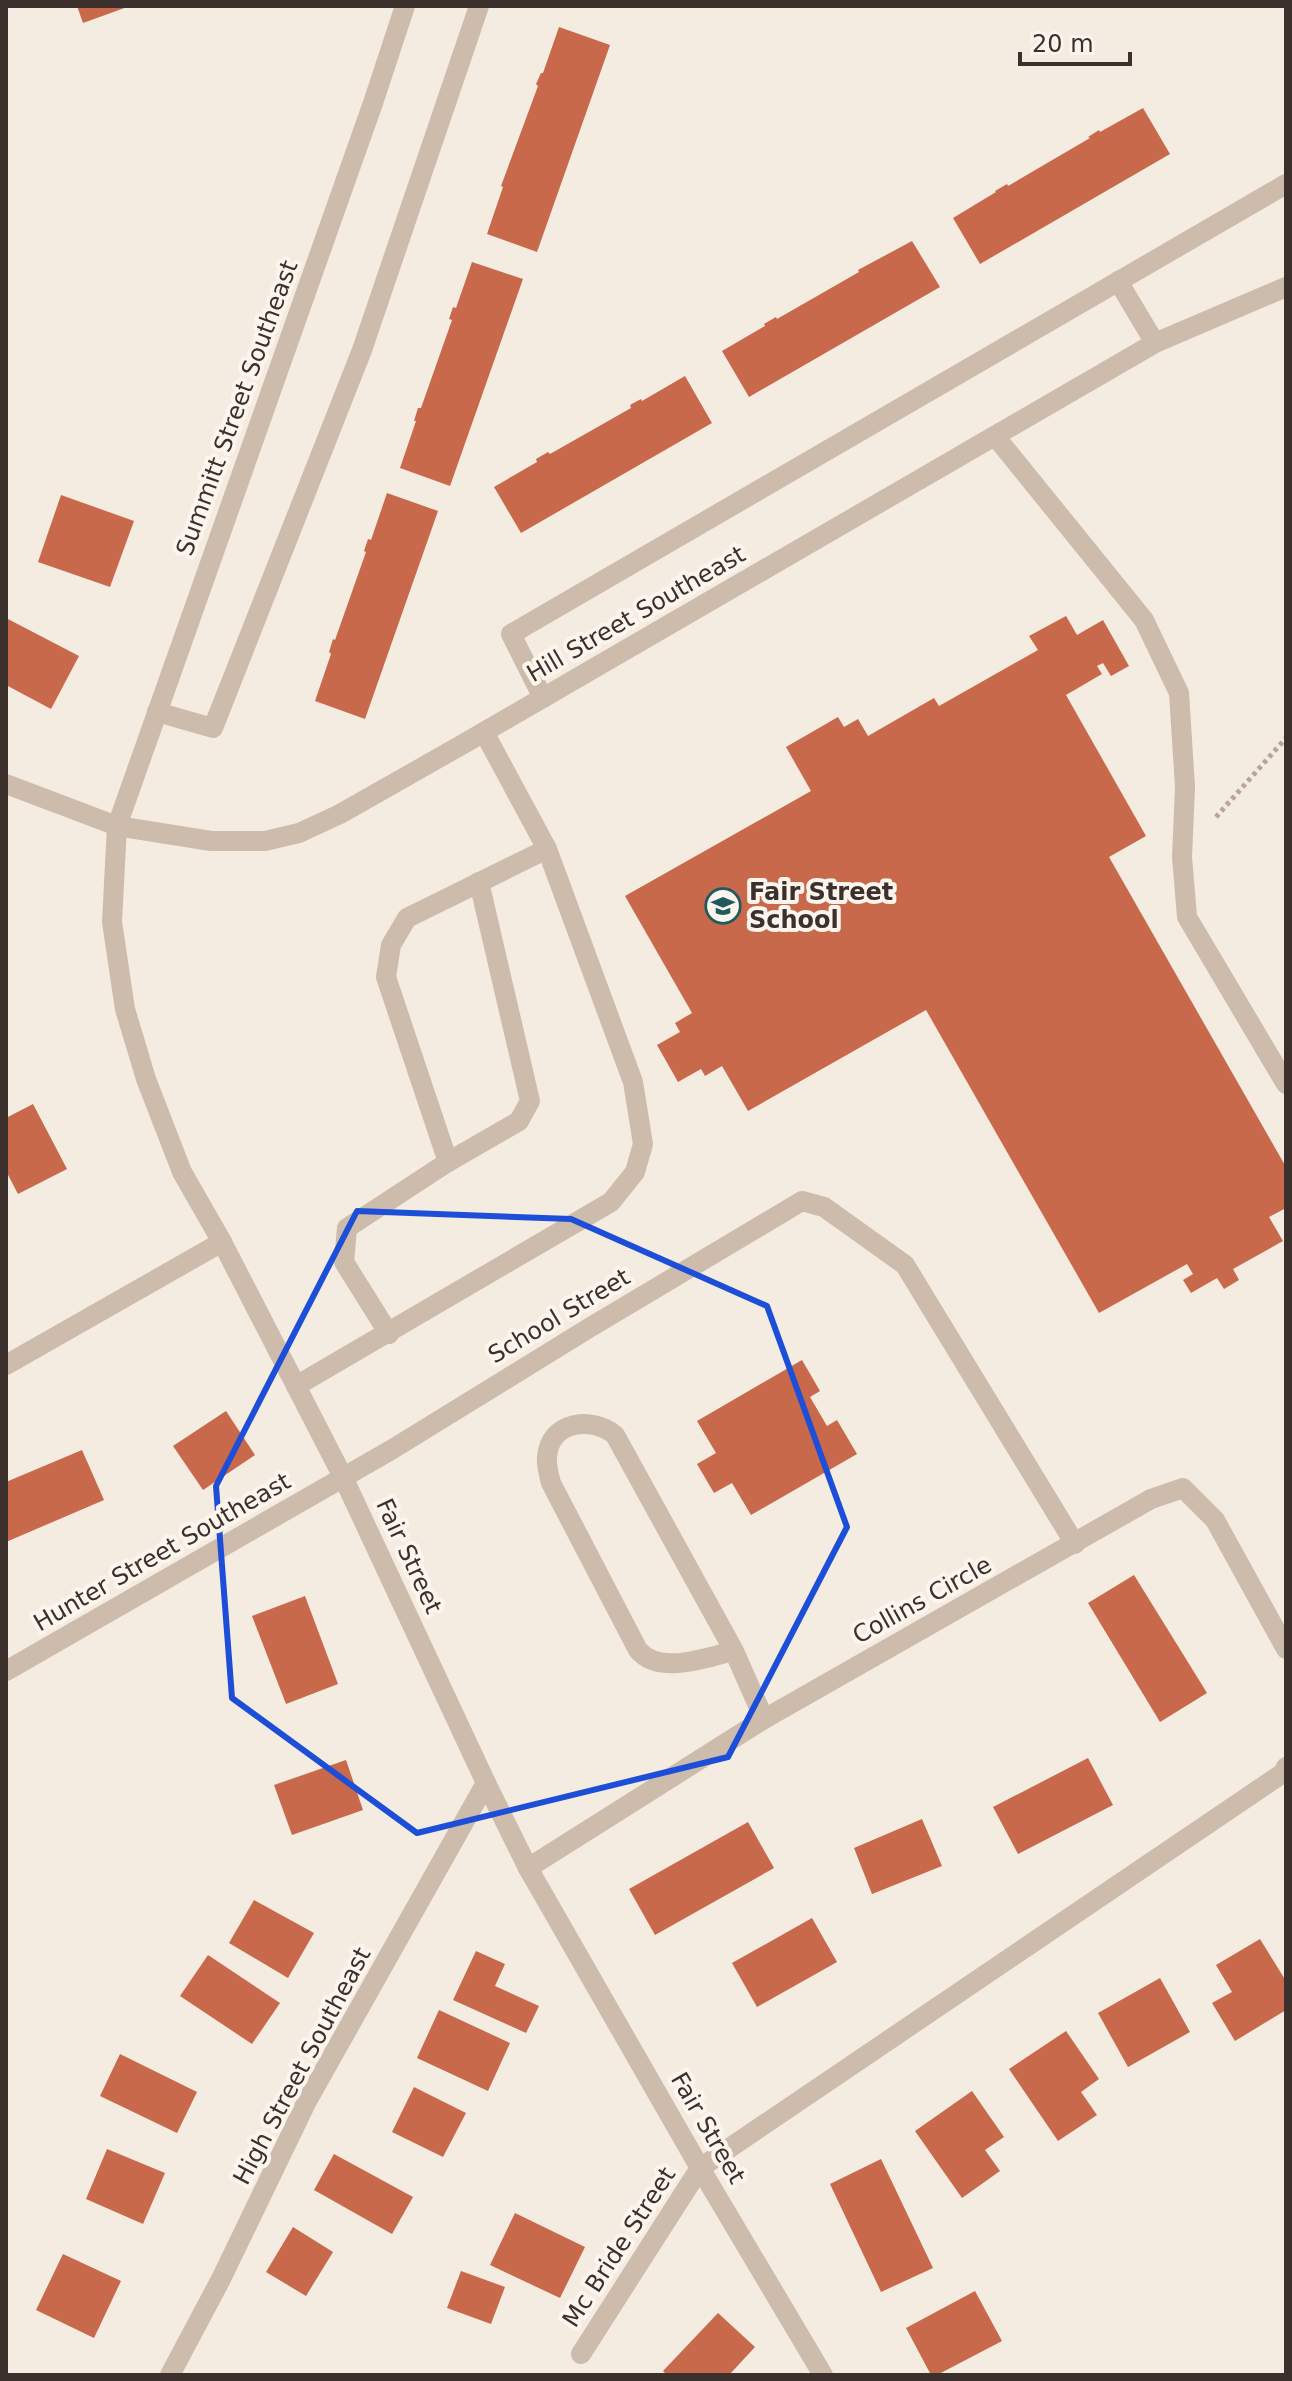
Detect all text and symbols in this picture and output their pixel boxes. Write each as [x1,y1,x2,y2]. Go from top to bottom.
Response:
scale bar [1020,16,1130,66]
text: 20 m [1032,30,1094,58]
street label: Summitt Street Southeast [170,257,304,559]
street label: Hill Street Southeast [522,540,750,688]
place label: Fair Street School [749,878,893,934]
school or university icon: Fair Street School [704,887,742,925]
street label: School Street [483,1263,635,1369]
street label: Hunter Street Southeast [29,1467,295,1637]
street label: Fair Street [370,1494,448,1618]
street label: Collins Circle [848,1550,996,1650]
street label: High Street Southeast [228,1943,376,2189]
street label: Fair Street [665,2068,751,2188]
street label: Mc Bride Street [557,2162,681,2332]

